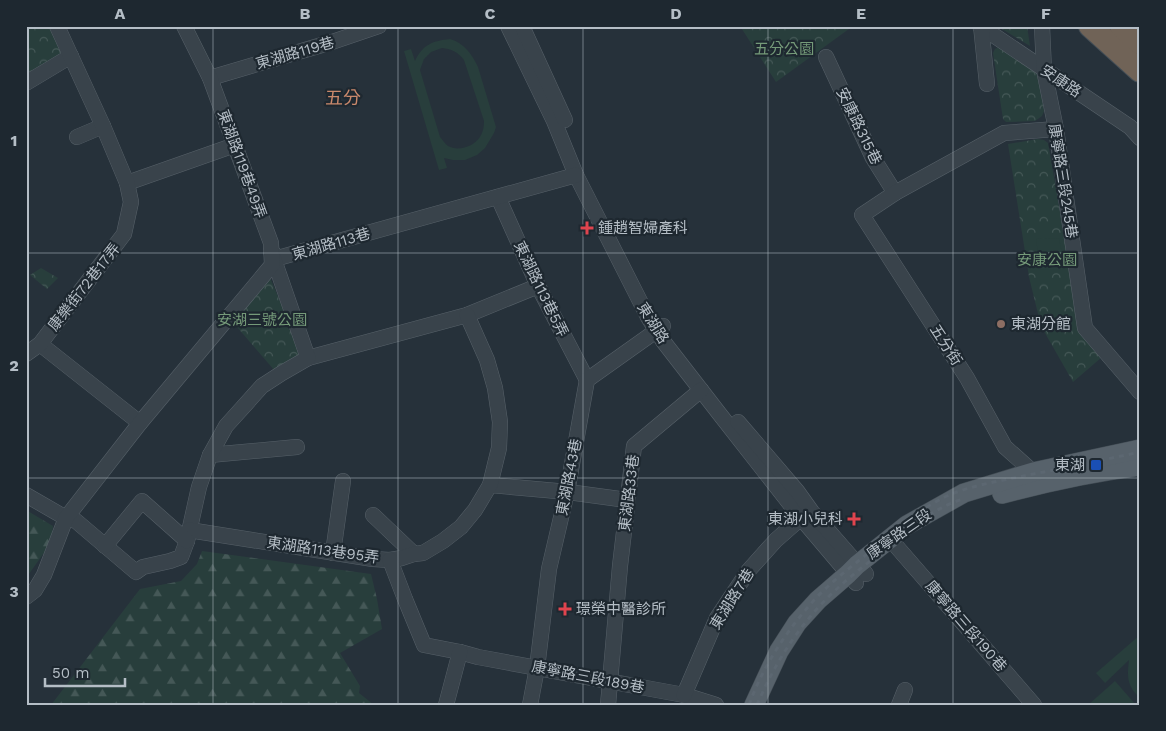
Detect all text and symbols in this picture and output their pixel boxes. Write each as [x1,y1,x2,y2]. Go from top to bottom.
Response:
text: A [115,4,126,23]
text: B [300,4,311,23]
text: C [485,4,496,23]
text: D [670,4,682,23]
text: E [856,4,866,23]
text: F [1041,4,1051,23]
street label: 東湖路119巷 [254,33,336,73]
park label: 五分公園 [754,40,814,58]
street label: 安康路 [1037,61,1085,101]
street label: 安康路315巷 [833,85,885,167]
district label: 五分 [325,87,361,108]
street label: 東湖路119巷49弄 [214,107,270,221]
street label: 康寧路三段245巷 [1045,122,1081,240]
text: 1 [11,131,17,150]
place label: 鍾趙智婦產科 [598,219,688,237]
marker: 鍾趙智婦產科 [580,221,594,235]
street label: 東湖路113巷 [290,224,372,264]
street label: 東湖路113巷5弄 [510,238,572,340]
street label: 康樂街72巷17弄 [44,240,124,334]
park label: 安康公園 [1017,251,1077,269]
street label: 東湖路 [633,299,673,347]
park label: 安湖三號公園 [217,311,307,329]
place label: 東湖分館 [1011,315,1071,333]
marker: 東湖分館 [995,318,1007,330]
street label: 五分街 [926,321,966,369]
text: 2 [9,356,19,375]
street label: 東湖路43巷 [553,437,585,517]
street label: 東湖路33巷 [615,453,643,533]
place label: 東湖 [1055,456,1085,474]
marker: 東湖 [1089,458,1103,472]
street label: 康寧路三段 [863,505,935,563]
place label: 東湖小兒科 [768,510,843,528]
marker: 東湖小兒科 [847,512,861,526]
street label: 東湖路113巷95弄 [266,533,380,567]
street label: 東湖路7巷 [706,565,758,633]
street label: 康寧路三段190巷 [922,577,1010,675]
text: 3 [9,582,19,601]
place label: 璟榮中醫診所 [576,600,666,618]
marker: 璟榮中醫診所 [558,602,572,616]
scale bar [45,656,125,688]
street label: 康寧路三段189巷 [530,657,646,697]
text: 50 m [52,664,89,682]

